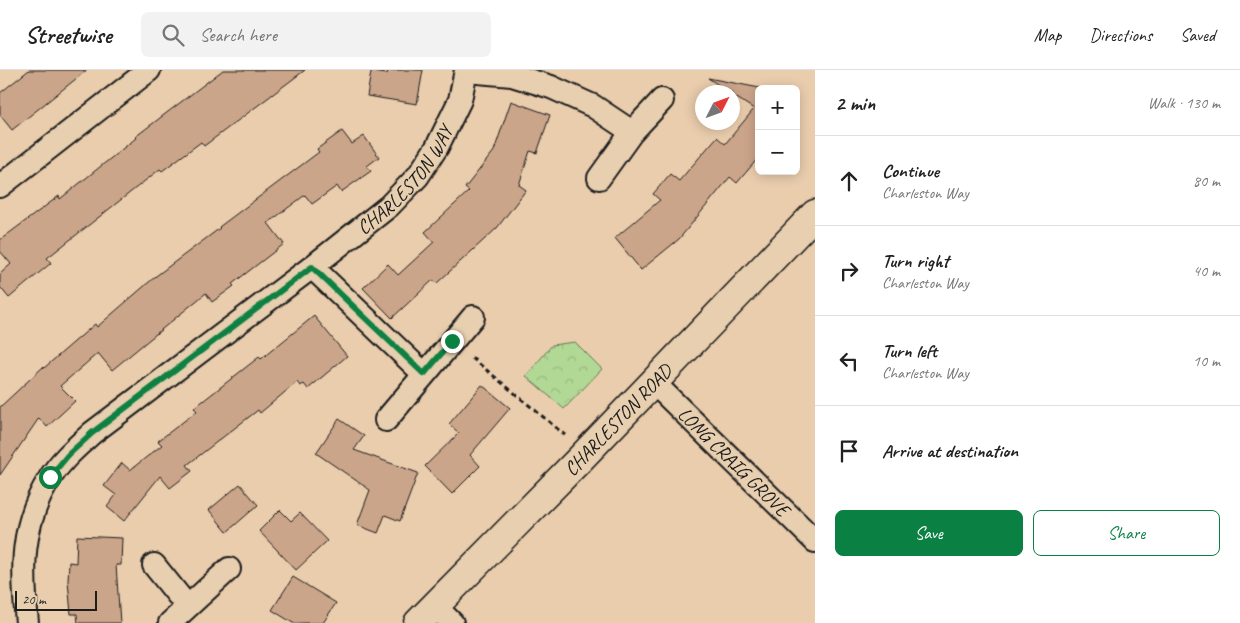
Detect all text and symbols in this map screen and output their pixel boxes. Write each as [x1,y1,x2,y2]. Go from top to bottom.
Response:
search box [141,12,491,57]
text: Streetwise [25,20,111,50]
icon: search [159,21,187,49]
text: Search here [199,23,277,47]
text: Map [1034,24,1061,46]
text: Directions [1089,24,1152,46]
text: Saved [1180,24,1215,46]
north arrow [695,85,740,130]
map controls [755,85,800,175]
button: + [755,85,800,130]
text: 2 min [835,90,875,116]
text: Walk · 130 m [1148,93,1220,113]
street label: CHARLESTON WAY [352,119,460,240]
button: − [755,130,800,175]
text: Continue [882,159,939,183]
icon: ahead [835,167,863,195]
text: 80 m [1193,171,1220,191]
text: Charleston Way [882,183,969,203]
text: Turn right [882,249,949,273]
icon: right [835,257,863,285]
text: 40 m [1193,261,1220,281]
text: Charleston Way [882,273,969,293]
route end [441,330,464,353]
text: Turn left [882,339,937,363]
icon: left [835,347,863,375]
text: 10 m [1193,351,1220,371]
street label: CHARLESTON ROAD [559,357,679,481]
text: Charleston Way [882,363,969,383]
street label: LONG CRAIG GROVE [673,402,797,524]
icon: arrive [835,437,863,465]
text: Arrive at destination [882,439,1018,463]
route start [39,466,62,489]
button: Save [835,510,1023,556]
button: Share [1033,510,1220,556]
scale bar [15,588,98,611]
text: 20 m [22,591,46,608]

